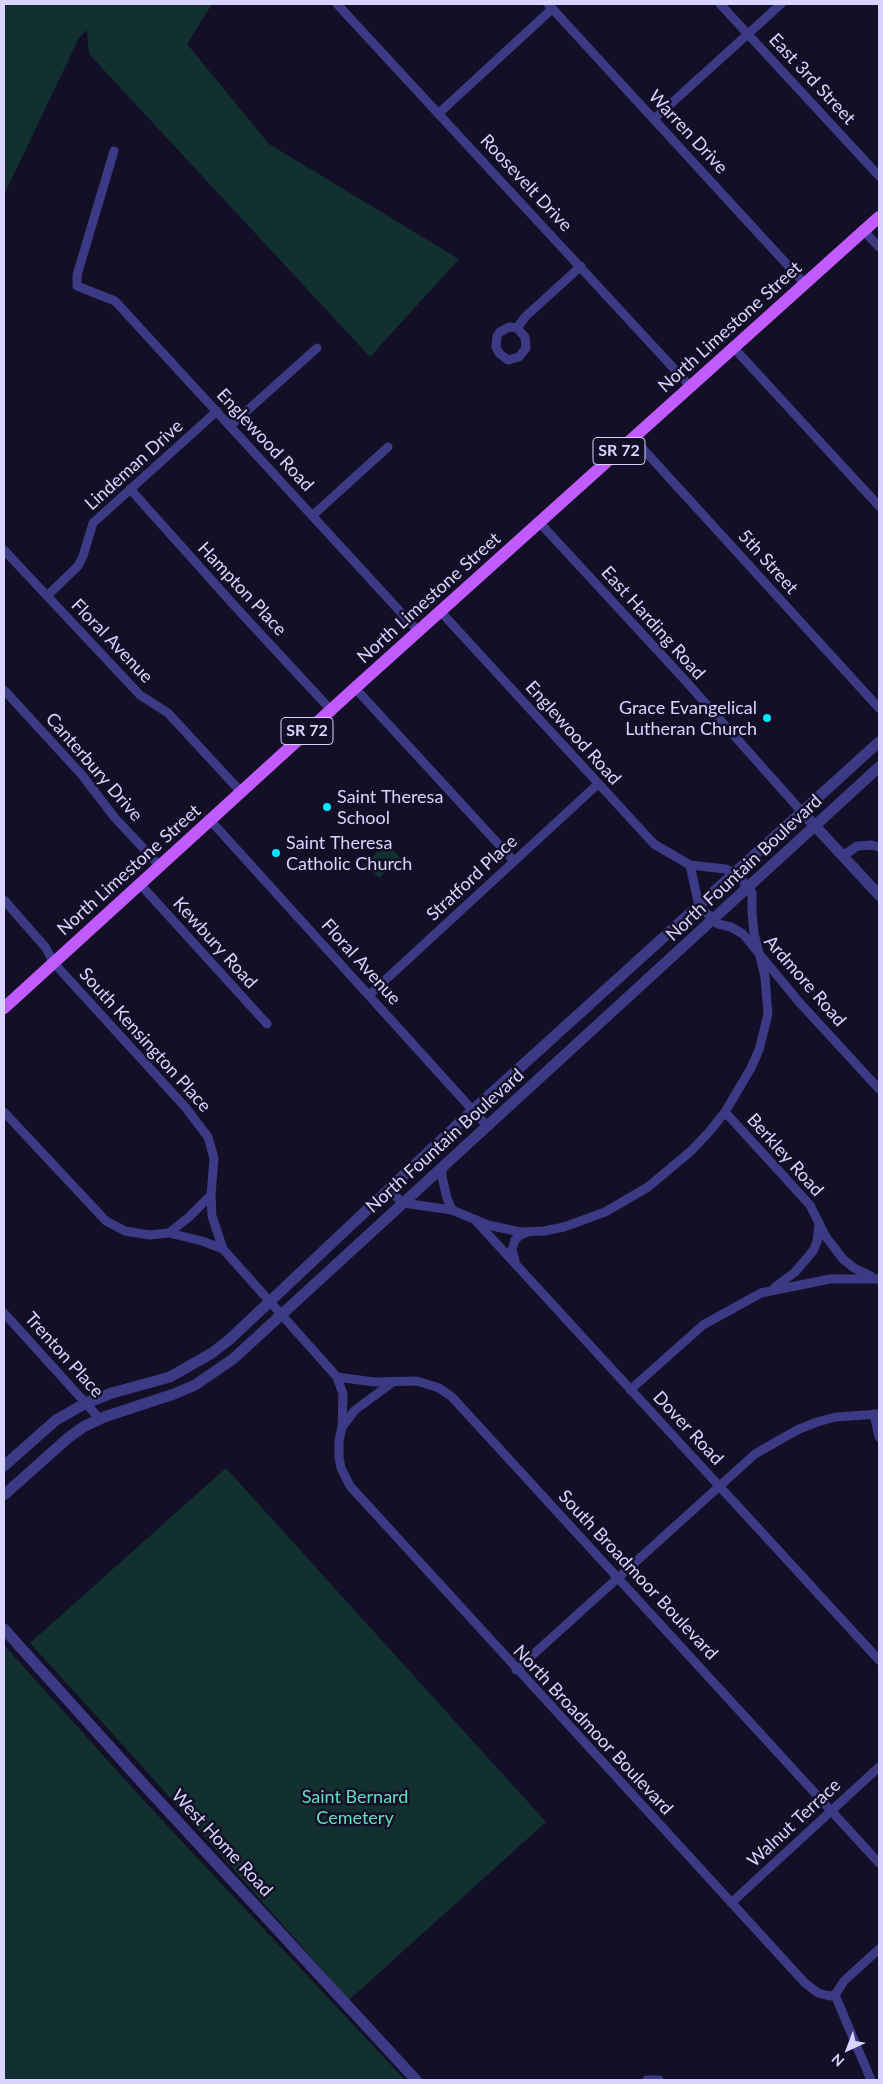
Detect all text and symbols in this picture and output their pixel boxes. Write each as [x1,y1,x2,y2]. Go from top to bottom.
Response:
street label: East 3rd Street [764,29,860,129]
street label: Warren Drive [644,86,732,178]
street label: Roosevelt Drive [475,130,577,236]
street label: North Limestone Street [654,257,806,397]
street label: Englewood Road [212,384,318,496]
street label: Lindeman Drive [81,415,187,515]
road number: SR 72 [593,438,645,464]
street label: 5th Street [734,525,802,599]
street label: North Limestone Street [353,528,505,668]
street label: Hampton Place [193,538,291,640]
street label: East Harding Road [596,562,710,684]
street label: Floral Avenue [67,595,157,687]
street label: Englewood Road [521,677,625,789]
place label: Grace Evangelical Lutheran Church [619,697,757,740]
street label: Canterbury Drive [41,708,147,826]
marker: Grace Evangelical Lutheran Church [761,712,773,724]
road number: SR 72 [281,718,333,744]
place label: Saint Theresa School [337,786,443,829]
street label: North Fountain Boulevard [662,790,826,946]
street label: North Limestone Street [53,800,205,940]
marker: Saint Theresa School [321,801,333,813]
street label: Stratford Place [422,831,522,925]
place label: Saint Theresa Catholic Church [286,832,412,874]
marker: Saint Theresa Catholic Church [270,847,282,859]
street label: Kewbury Road [168,893,262,993]
street label: Floral Avenue [317,915,405,1009]
street label: Ardmore Road [760,931,850,1031]
street label: South Kensington Place [75,963,215,1117]
street label: North Fountain Boulevard [362,1064,528,1218]
street label: Berkley Road [742,1109,828,1201]
street label: Trenton Place [20,1308,108,1402]
street label: Dover Road [648,1387,728,1469]
street label: South Broadmoor Boulevard [554,1486,722,1664]
street label: North Broadmoor Boulevard [509,1641,677,1819]
street label: Walnut Terrace [743,1774,845,1872]
street label: West Home Road [167,1785,277,1901]
park label: Saint Bernard Cemetery [302,1786,408,1828]
north arrow [823,2024,873,2074]
text: N [828,2050,847,2070]

